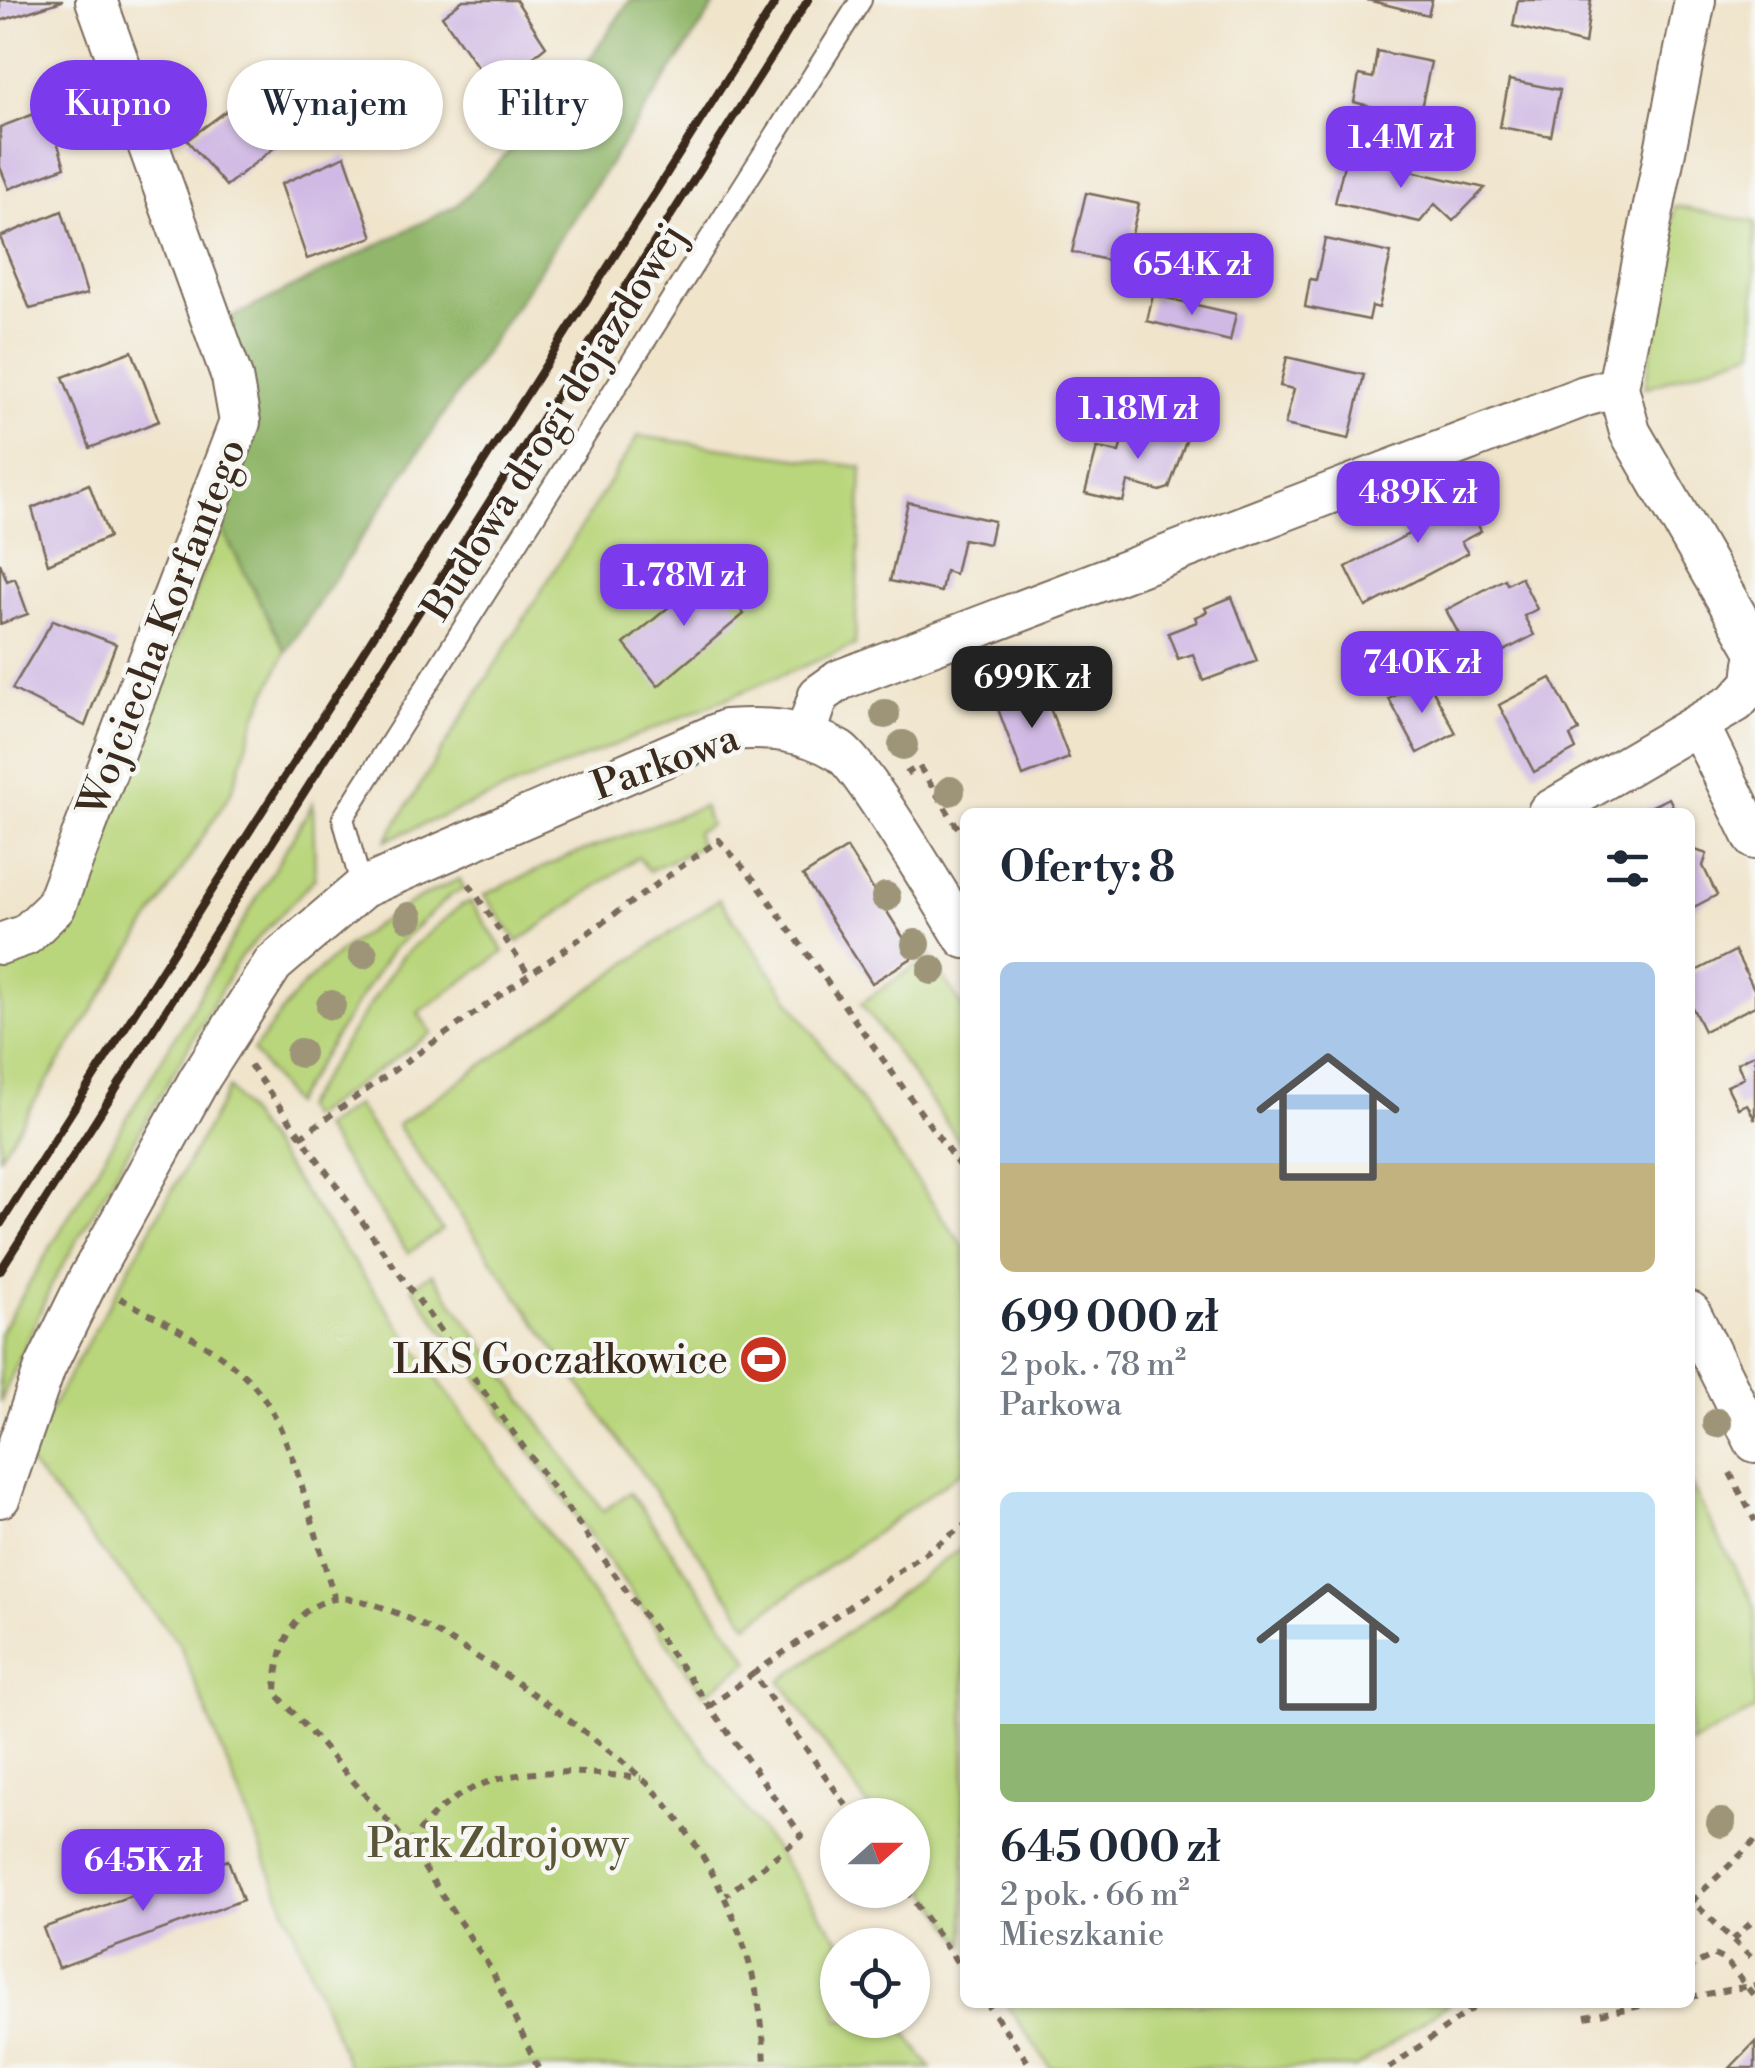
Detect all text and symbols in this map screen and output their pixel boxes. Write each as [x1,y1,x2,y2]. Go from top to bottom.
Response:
chip: Kupno [30,60,207,150]
chip: Wynajem [227,60,443,150]
chip: Filtry [463,60,623,150]
pin: 1.4M zł [1309,106,1493,191]
text: 1.4M zł [1348,118,1454,158]
street label: Budowa drogi dojazdowej [411,214,698,631]
pin: 654K zł [1100,233,1284,318]
text: 654K zł [1133,245,1251,285]
pin: 1.18M zł [1035,377,1241,462]
text: 1.18M zł [1078,389,1198,429]
street label: Wojciecha Korfantego [67,432,259,826]
pin: 489K zł [1326,461,1510,546]
text: 489K zł [1359,473,1477,513]
pin: 1.78M zł [581,544,787,629]
text: 1.78M zł [622,556,746,596]
pin: 740K zł [1330,631,1514,716]
text: 740K zł [1363,643,1481,683]
pin: 699K zł [940,646,1124,731]
text: 699K zł [973,658,1091,698]
street label: Parkowa [585,713,747,812]
icon: filters [1600,841,1655,896]
text: Oferty: 8 [1000,842,1175,895]
icon: home [1238,1027,1418,1207]
text: 699 000 zł [1000,1292,1218,1345]
sports icon: LKS Goczałkowice [737,1333,789,1385]
place label: LKS Goczałkowice [393,1336,728,1386]
text: 2 pok. · 78 m² [1000,1345,1186,1385]
text: Parkowa [1000,1385,1122,1425]
icon: home [1238,1557,1418,1737]
north arrow [820,1798,930,1908]
map controls [820,1798,930,2038]
park label: Park Zdrojowy [367,1820,629,1871]
text: 645 000 zł [1000,1822,1220,1875]
pin: 645K zł [51,1829,235,1914]
text: 645K zł [84,1841,202,1881]
text: 2 pok. · 66 m² [1000,1875,1190,1915]
text: Mieszkanie [1000,1915,1164,1955]
button: locate [820,1928,930,2038]

